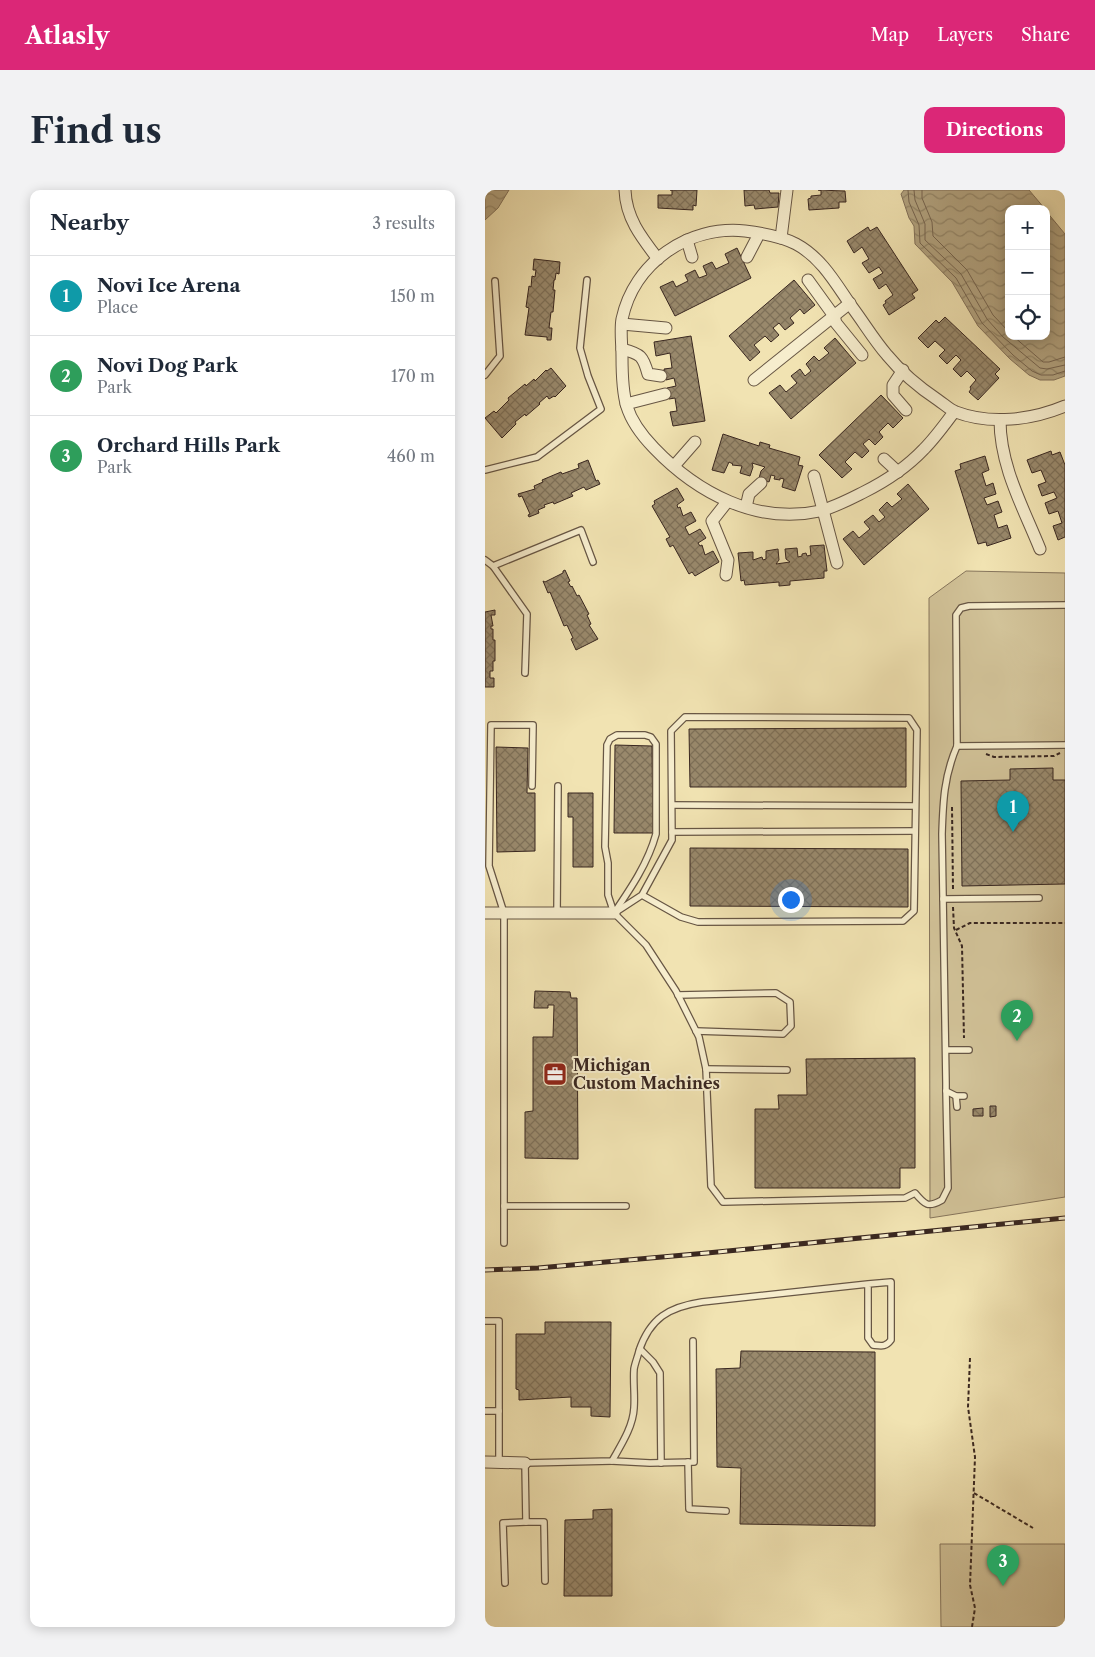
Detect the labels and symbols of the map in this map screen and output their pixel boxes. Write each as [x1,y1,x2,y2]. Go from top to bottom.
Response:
pin: 1 [997,791,1029,832]
your location [778,887,804,913]
pin: 2 [1001,1000,1033,1041]
place label: Michigan Custom Machines [573,1055,720,1093]
office icon: Michigan Custom Machines [542,1061,568,1087]
pin: 3 [987,1545,1019,1586]

